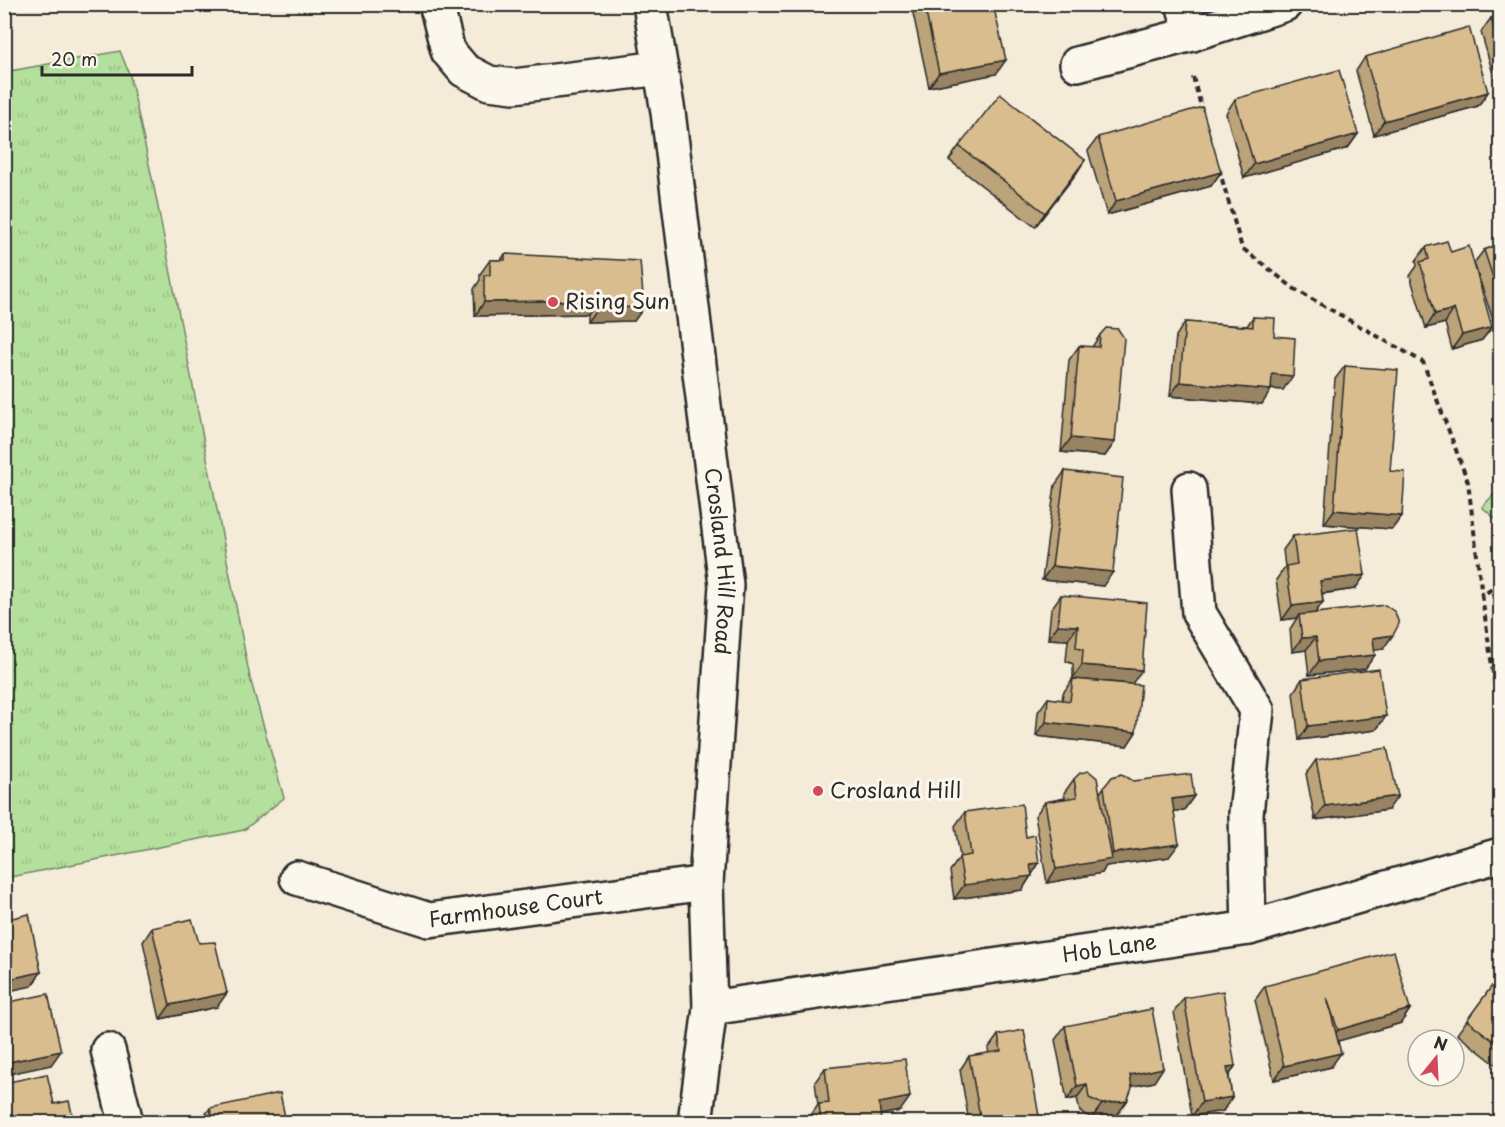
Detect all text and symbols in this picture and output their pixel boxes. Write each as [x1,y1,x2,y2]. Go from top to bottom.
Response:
scale bar [42,39,192,77]
text: 20 m [51,45,97,72]
place label: Rising Sun [565,284,670,316]
marker: Rising Sun [546,295,560,309]
street label: Crosland Hill Road [698,466,744,656]
place label: Crosland Hill [830,773,961,805]
marker: Crosland Hill [811,784,825,798]
street label: Farmhouse Court [426,879,604,934]
street label: Hob Lane [1060,924,1159,969]
north arrow [1406,1028,1466,1088]
text: N [1431,1029,1451,1056]

